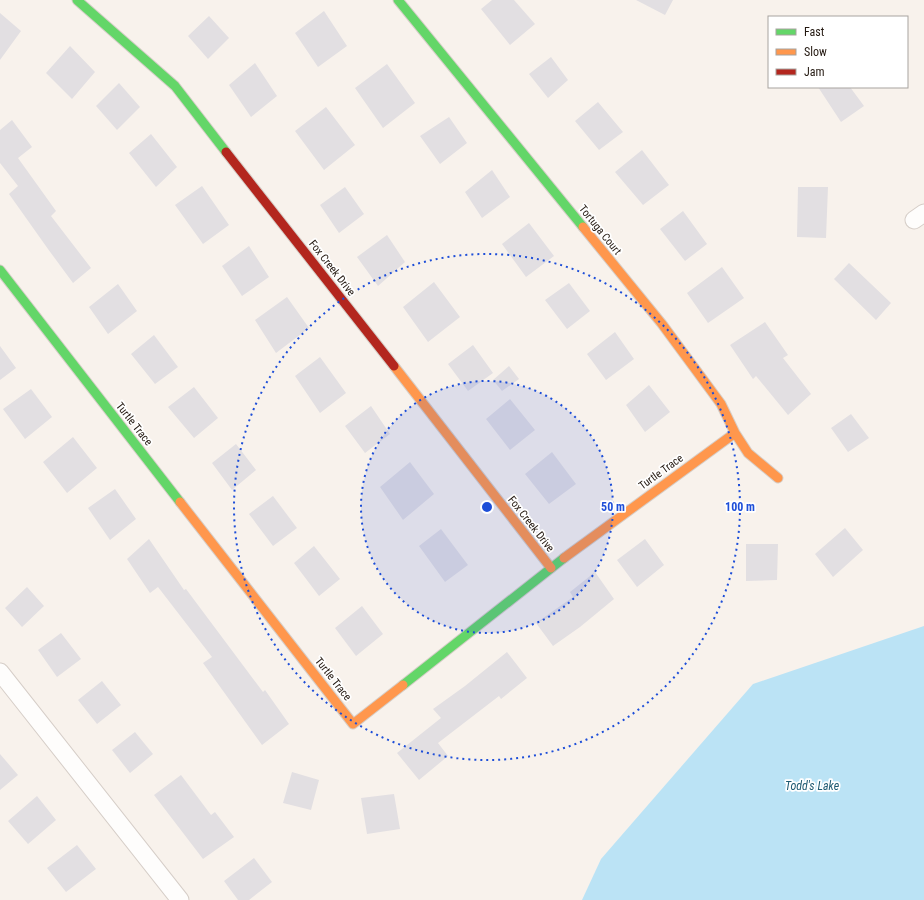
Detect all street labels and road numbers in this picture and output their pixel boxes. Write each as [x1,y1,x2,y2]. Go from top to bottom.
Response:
street label: Tortuga Court [576,203,624,257]
street label: Fox Creek Drive [306,238,358,298]
street label: Turtle Trace [113,400,155,448]
street label: Turtle Trace [636,452,686,492]
street label: Fox Creek Drive [505,494,557,554]
street label: Turtle Trace [312,655,354,703]

